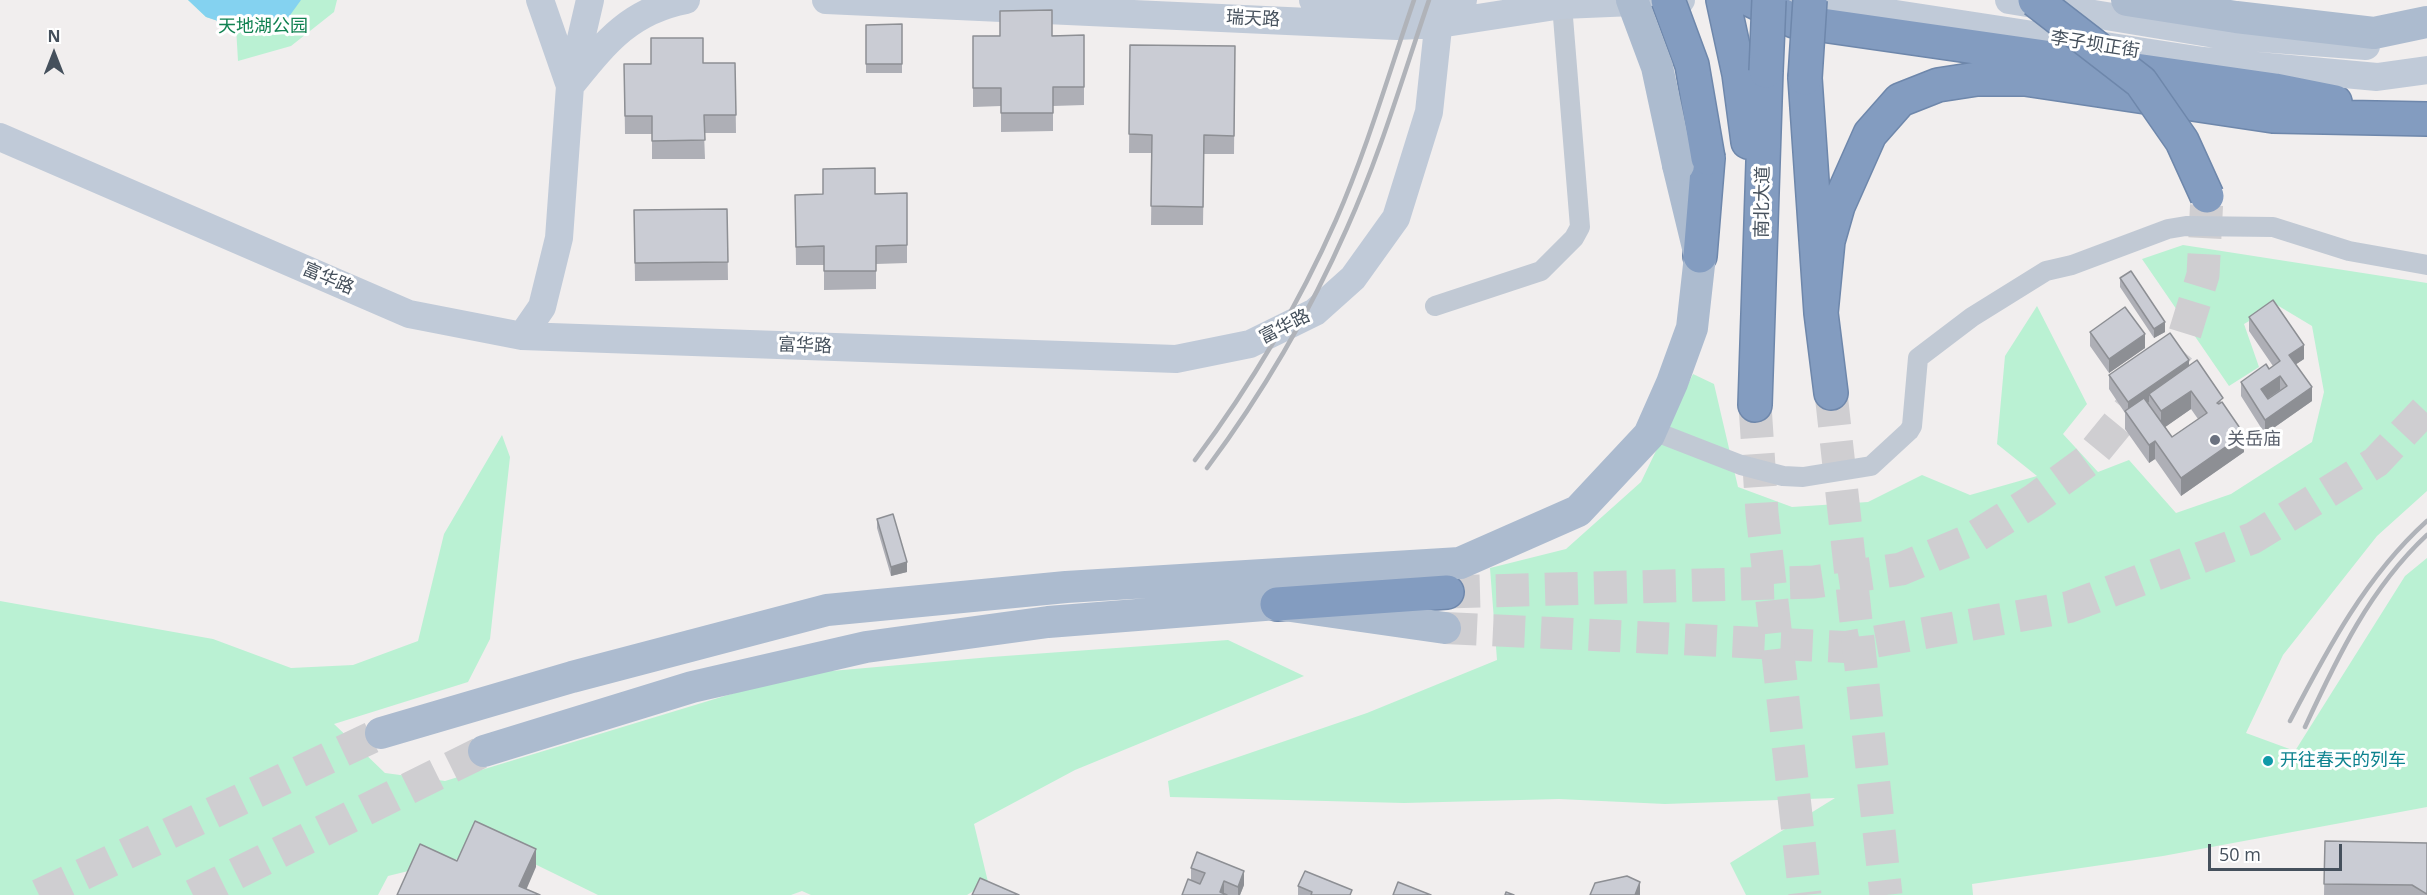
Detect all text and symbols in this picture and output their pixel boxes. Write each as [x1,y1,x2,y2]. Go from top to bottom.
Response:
street label: 瑞天路 [1225,7,1281,31]
park label: 天地湖公园 [218,16,308,38]
north arrow [24,24,84,84]
text: N [47,25,61,47]
street label: 李子坝正街 [2049,27,2141,63]
street label: 南北大道 [1752,166,1774,238]
street label: 富华路 [299,259,357,299]
street label: 富华路 [1256,305,1314,349]
street label: 富华路 [778,334,832,358]
place label: 关岳庙 [2227,429,2281,451]
marker: 关岳庙 [2208,433,2222,447]
place label: 开往春天的列车 [2280,750,2406,772]
marker: 开往春天的列车 [2261,754,2275,768]
scale bar [2211,832,2344,870]
text: 50 m [2219,842,2261,866]

